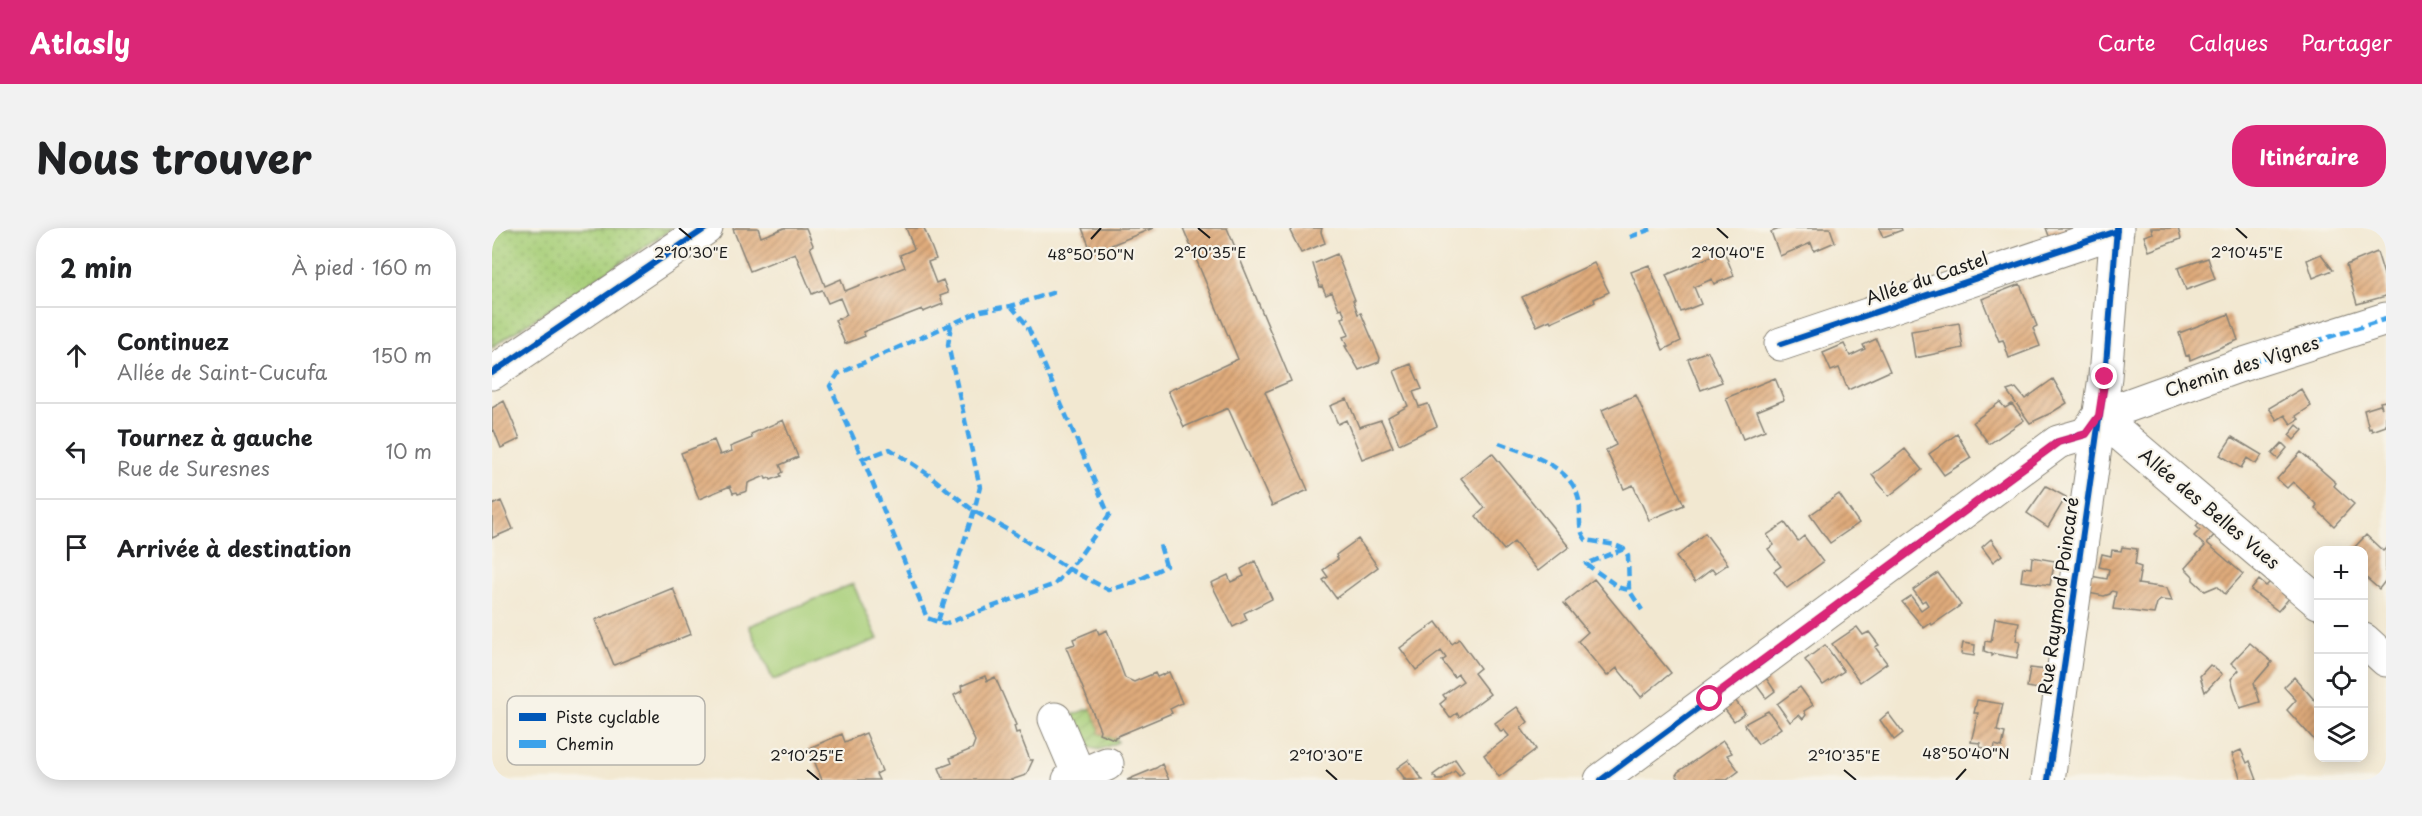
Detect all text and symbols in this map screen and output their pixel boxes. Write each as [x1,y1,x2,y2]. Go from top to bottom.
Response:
text: Atlasly [30,21,130,64]
text: Carte [2098,26,2156,58]
text: Calques [2189,26,2268,58]
text: Partager [2301,26,2392,58]
text: Nous trouver [36,125,312,188]
button: Itinéraire [2232,125,2386,187]
text: 2°10'30"E [654,240,728,263]
text: 2°10'35"E [1174,240,1246,263]
text: 2°10'40"E [1691,240,1765,263]
text: 2°10'45"E [2211,240,2283,263]
text: 48°50'50"N [1047,242,1135,265]
street label: Allée du Castel [1862,244,1991,311]
text: 2 min [60,248,133,287]
text: À pied · 160 m [291,252,432,282]
text: Continuez [117,324,229,357]
street label: Chemin des Vignes [2161,328,2322,403]
icon: ahead [60,339,93,372]
text: 150 m [372,340,432,370]
text: Allée de Saint-Cucufa [117,357,327,387]
route end [2091,363,2117,389]
text: Tournez à gauche [117,420,313,453]
icon: left [60,435,93,468]
text: 10 m [385,436,432,466]
street label: Allée des Belles Vues [2134,441,2286,575]
text: Rue de Suresnes [117,453,270,483]
street label: Rue Raymond Poincaré [2030,495,2085,696]
icon: arrive [60,531,93,564]
text: Arrivée à destination [117,531,351,564]
map controls [2314,546,2368,762]
button: + [2314,546,2368,600]
button: − [2314,600,2368,654]
button: locate [2314,654,2368,708]
route start [1696,685,1722,711]
legend [507,696,705,765]
text: Piste cyclable [556,704,660,728]
button: layers [2314,708,2368,762]
text: Chemin [556,731,614,755]
text: 48°50'40"N [1922,741,2010,764]
text: 2°10'25"E [770,743,844,766]
text: 2°10'30"E [1289,743,1363,766]
text: 2°10'35"E [1808,743,1880,766]

